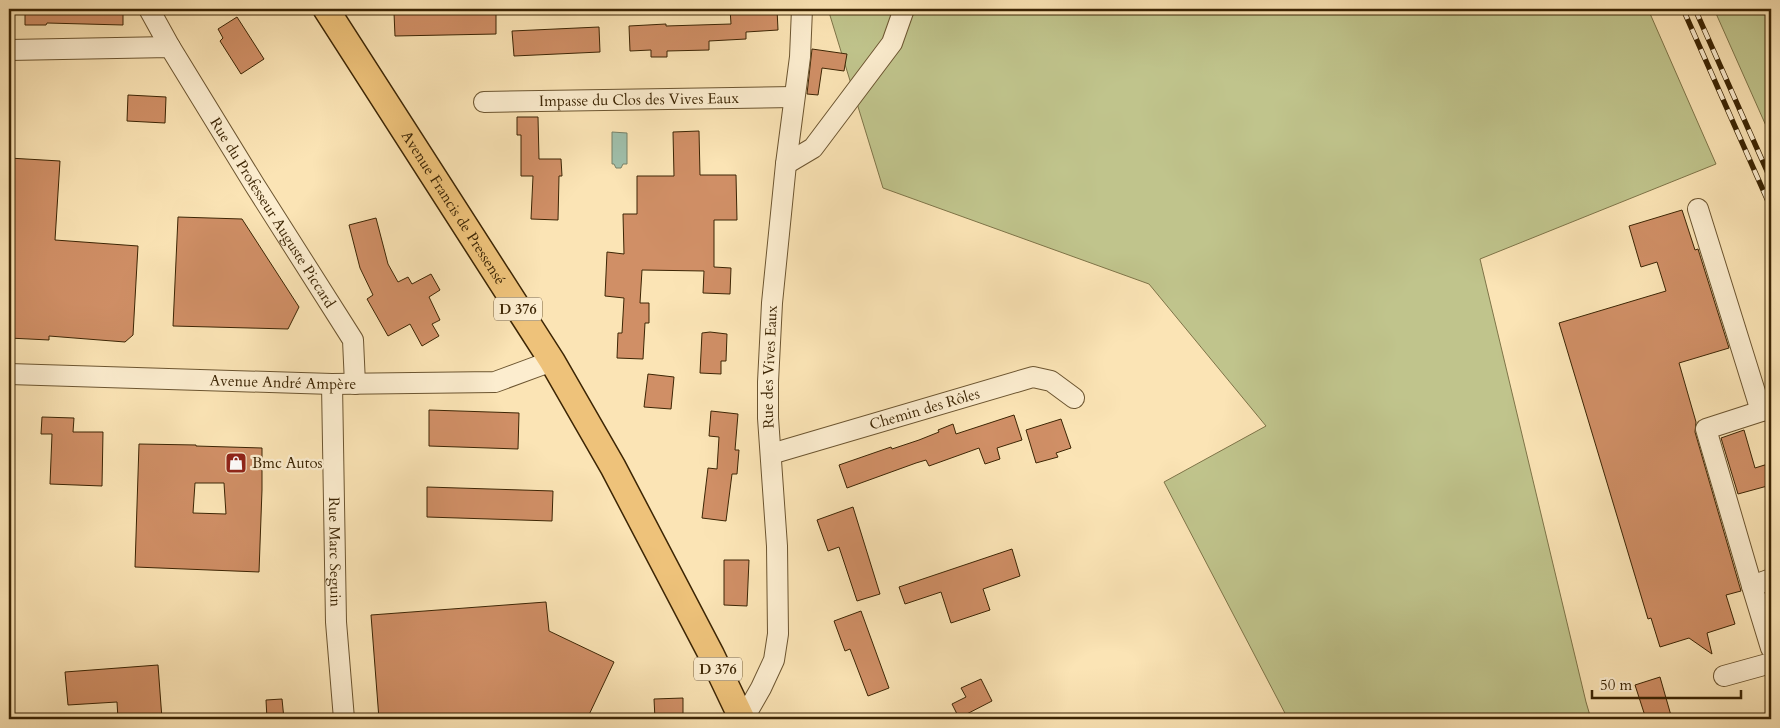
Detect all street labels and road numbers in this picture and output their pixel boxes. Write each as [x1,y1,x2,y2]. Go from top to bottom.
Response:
street label: Impasse du Clos des Vives Eaux [539,88,740,111]
street label: Rue du Professeur Auguste Piccard [206,114,340,312]
street label: Avenue Francis de Pressensé [397,127,510,289]
road number: D 376 [494,298,542,320]
street label: Rue des Vives Eaux [758,304,782,429]
street label: Avenue André Ampère [209,370,356,394]
street label: Chemin des Rôles [867,383,982,435]
street label: Rue Marc Seguin [324,497,346,608]
road number: D 376 [694,658,742,681]

